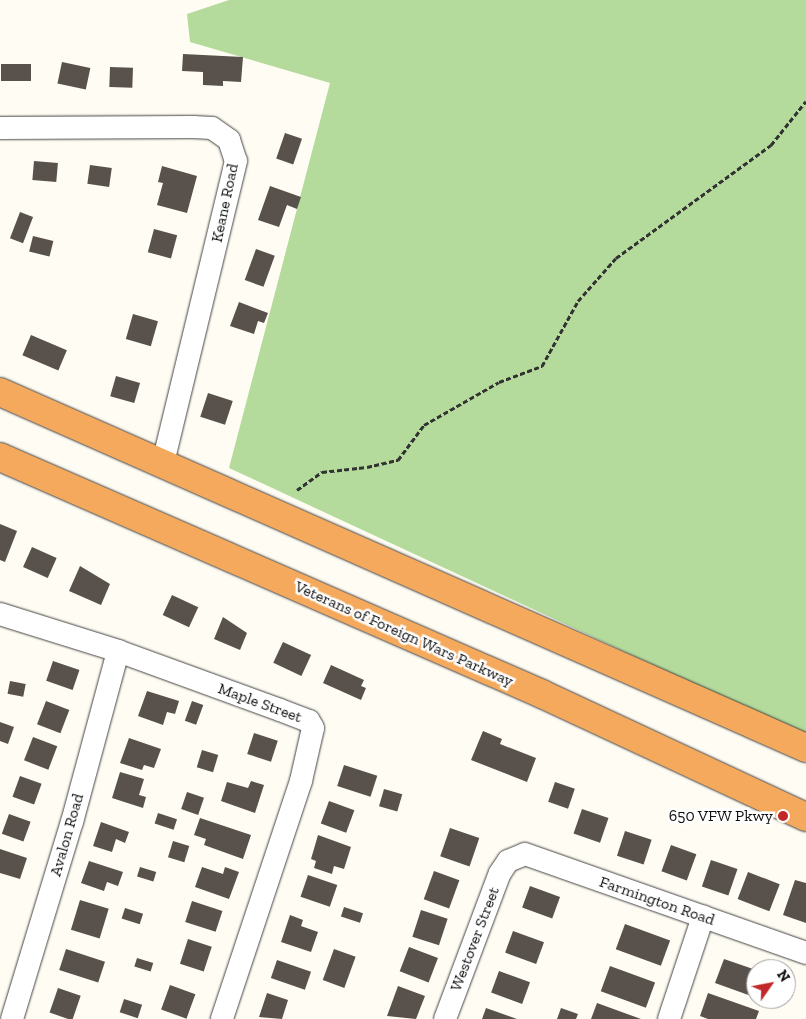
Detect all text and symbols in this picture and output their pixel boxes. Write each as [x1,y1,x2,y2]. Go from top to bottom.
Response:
street label: Keane Road [207,162,243,244]
street label: Veterans of Foreign Wars Parkway [292,577,516,691]
street label: Maple Street [215,679,305,727]
street label: Avalon Road [46,791,88,879]
place label: 650 VFW Pkwy [668,806,773,826]
marker: 650 VFW Pkwy [777,810,789,822]
street label: Farmington Road [597,872,717,930]
street label: Westover Street [446,884,504,994]
north arrow [746,959,796,1009]
text: N [773,967,793,985]

